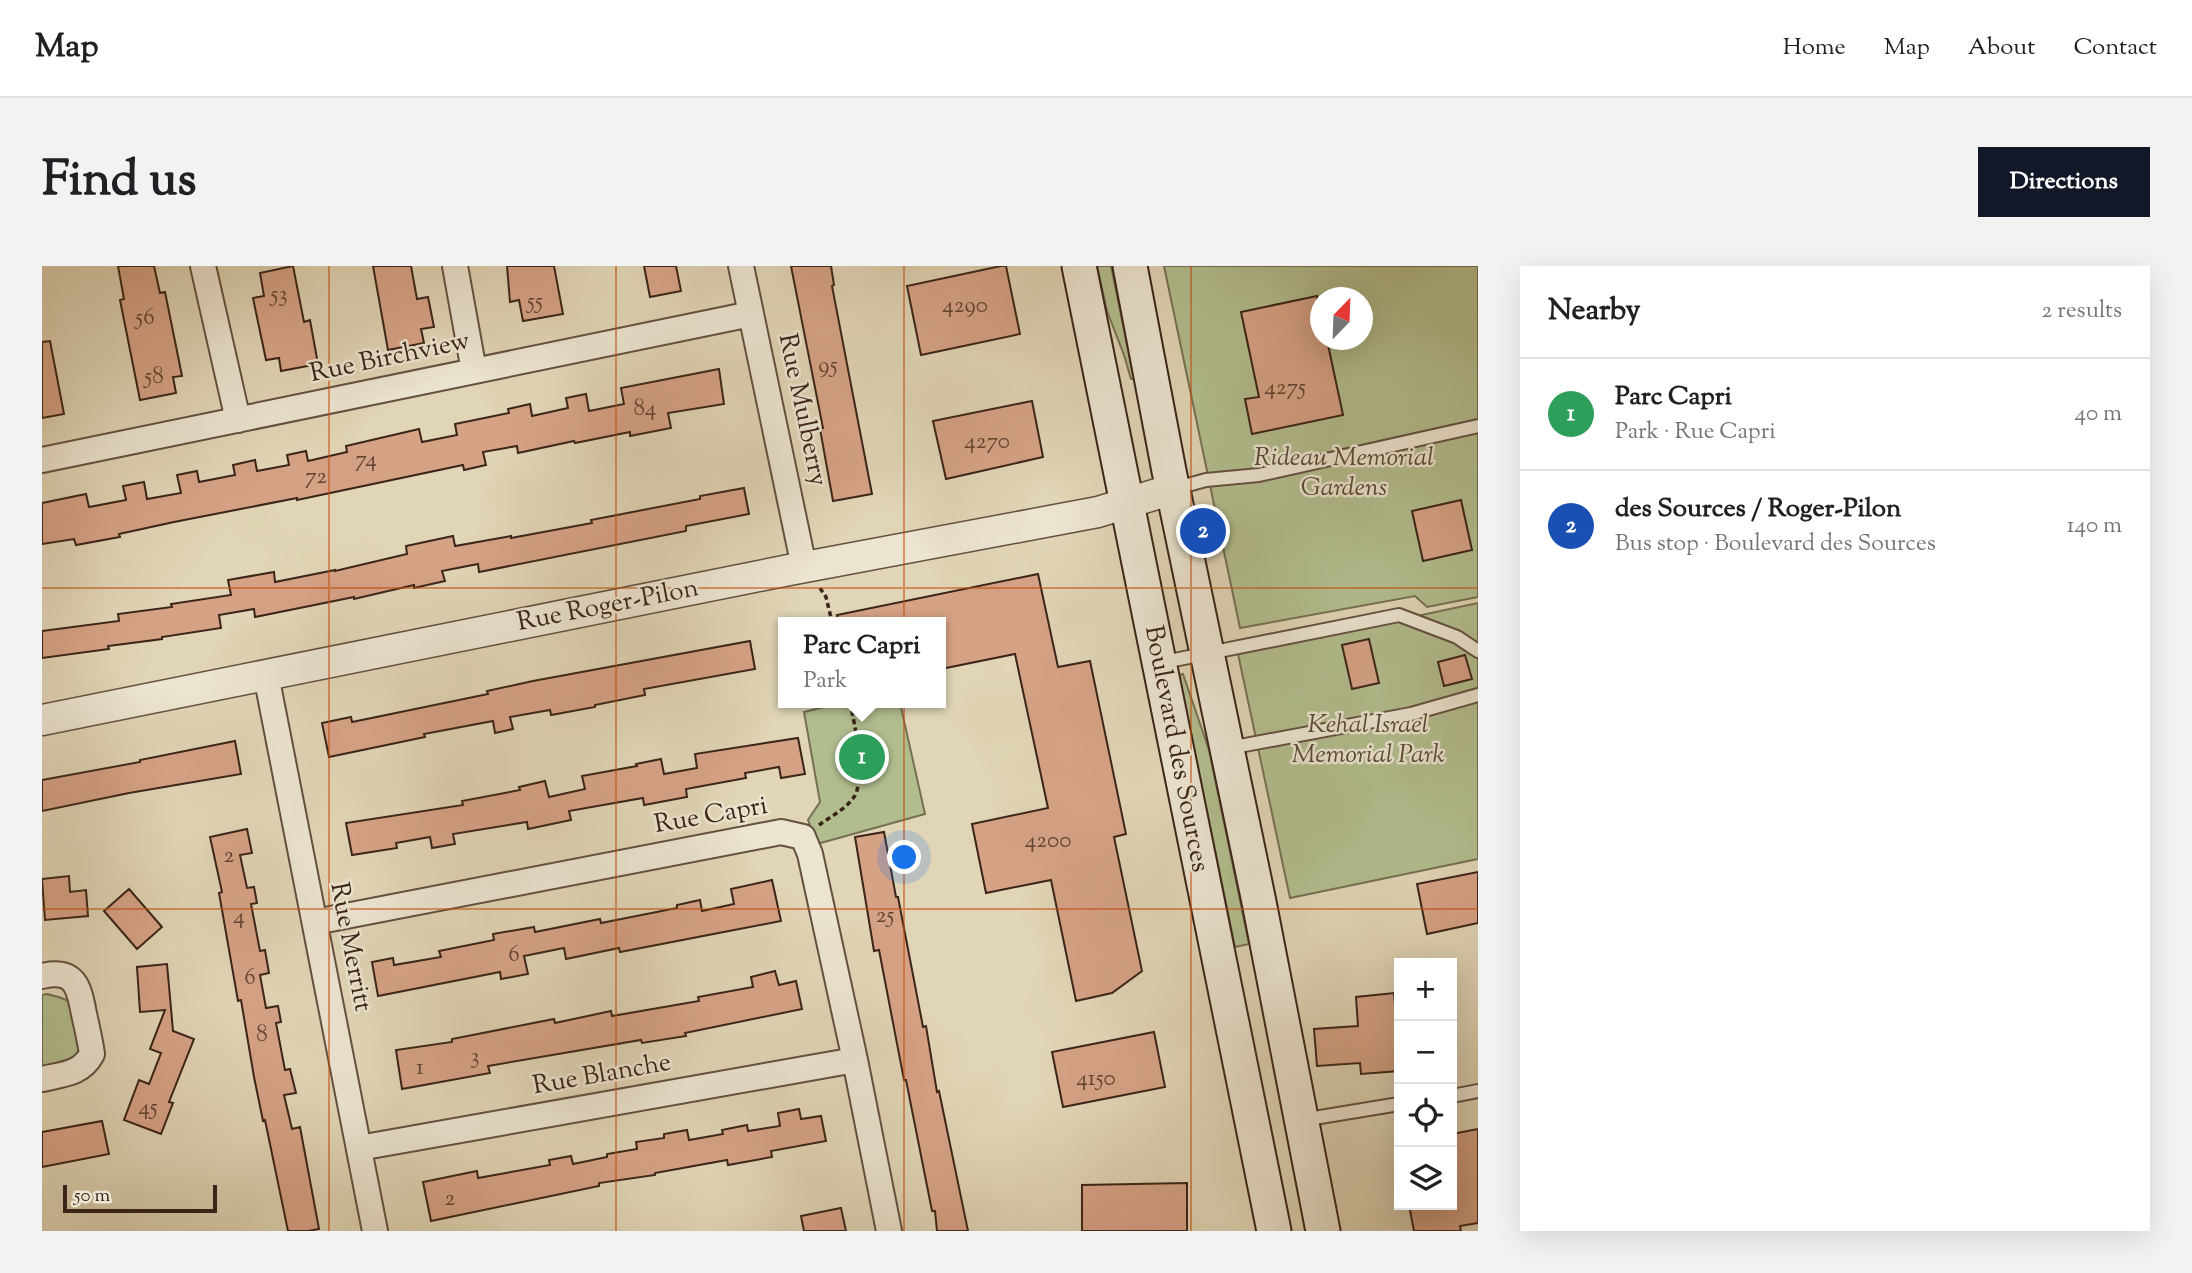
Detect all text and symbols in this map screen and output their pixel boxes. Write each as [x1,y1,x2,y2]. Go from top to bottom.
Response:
text: Map [35,24,99,72]
text: Home [1783,31,1846,65]
text: Map [1884,31,1930,65]
text: About [1968,31,2035,65]
text: Contact [2073,31,2157,65]
text: Find us [42,147,196,217]
button: Directions [1978,147,2150,217]
house number: 53 [268,279,288,312]
house number: 55 [525,286,543,319]
north arrow [1310,287,1373,350]
house number: 4290 [942,290,988,323]
text: Nearby [1548,290,1640,333]
text: 2 results [2042,295,2122,328]
house number: 56 [133,302,155,335]
street label: Rue Birchview [307,323,473,393]
street label: Rue Mulberry [768,330,836,490]
house number: 95 [818,350,838,383]
house number: 58 [142,361,164,394]
house number: 4275 [1264,372,1306,405]
text: Parc Capri [1615,379,1732,416]
house number: 84 [634,393,656,426]
text: 1 [1567,398,1575,431]
text: 40 m [2075,398,2122,431]
text: Park · Rue Capri [1615,416,1776,449]
house number: 4270 [964,426,1010,459]
park label: Rideau Memorial Gardens [1254,440,1434,507]
house number: 74 [355,444,377,477]
house number: 72 [305,461,327,494]
text: des Sources / Roger-Pilon [1615,491,1901,528]
pin: 2 [1180,505,1226,557]
text: 2 [1566,510,1576,543]
text: 140 m [2067,510,2122,543]
text: Bus stop · Boulevard des Sources [1615,528,1936,561]
street label: Rue Roger-Pilon [514,570,702,642]
popup [778,617,946,708]
street label: Boulevard des Sources [1134,623,1218,875]
text: Parc Capri [804,628,920,665]
text: Park [804,665,848,698]
park label: Kehal Israel Memorial Park [1292,707,1445,774]
pin: 1 [839,731,885,783]
street label: Rue Capri [651,788,771,844]
house number: 4200 [1025,825,1071,858]
house number: 2 [224,840,235,873]
your location [887,840,921,874]
street label: Rue Merritt [319,879,381,1015]
house number: 25 [876,900,894,933]
house number: 4 [233,901,245,934]
house number: 6 [508,939,520,972]
map controls [1394,958,1457,1210]
button: + [1394,958,1457,1021]
house number: 6 [244,962,256,995]
house number: 8 [256,1019,268,1052]
button: − [1394,1021,1457,1084]
house number: 3 [470,1041,480,1074]
street label: Rue Blanche [530,1045,674,1105]
house number: 1 [416,1052,424,1085]
house number: 4150 [1076,1063,1116,1096]
button: locate [1394,1084,1457,1147]
house number: 45 [138,1092,158,1125]
button: layers [1394,1147,1457,1210]
scale bar [63,1182,217,1214]
text: 50 m [74,1183,110,1210]
house number: 2 [445,1183,456,1216]

